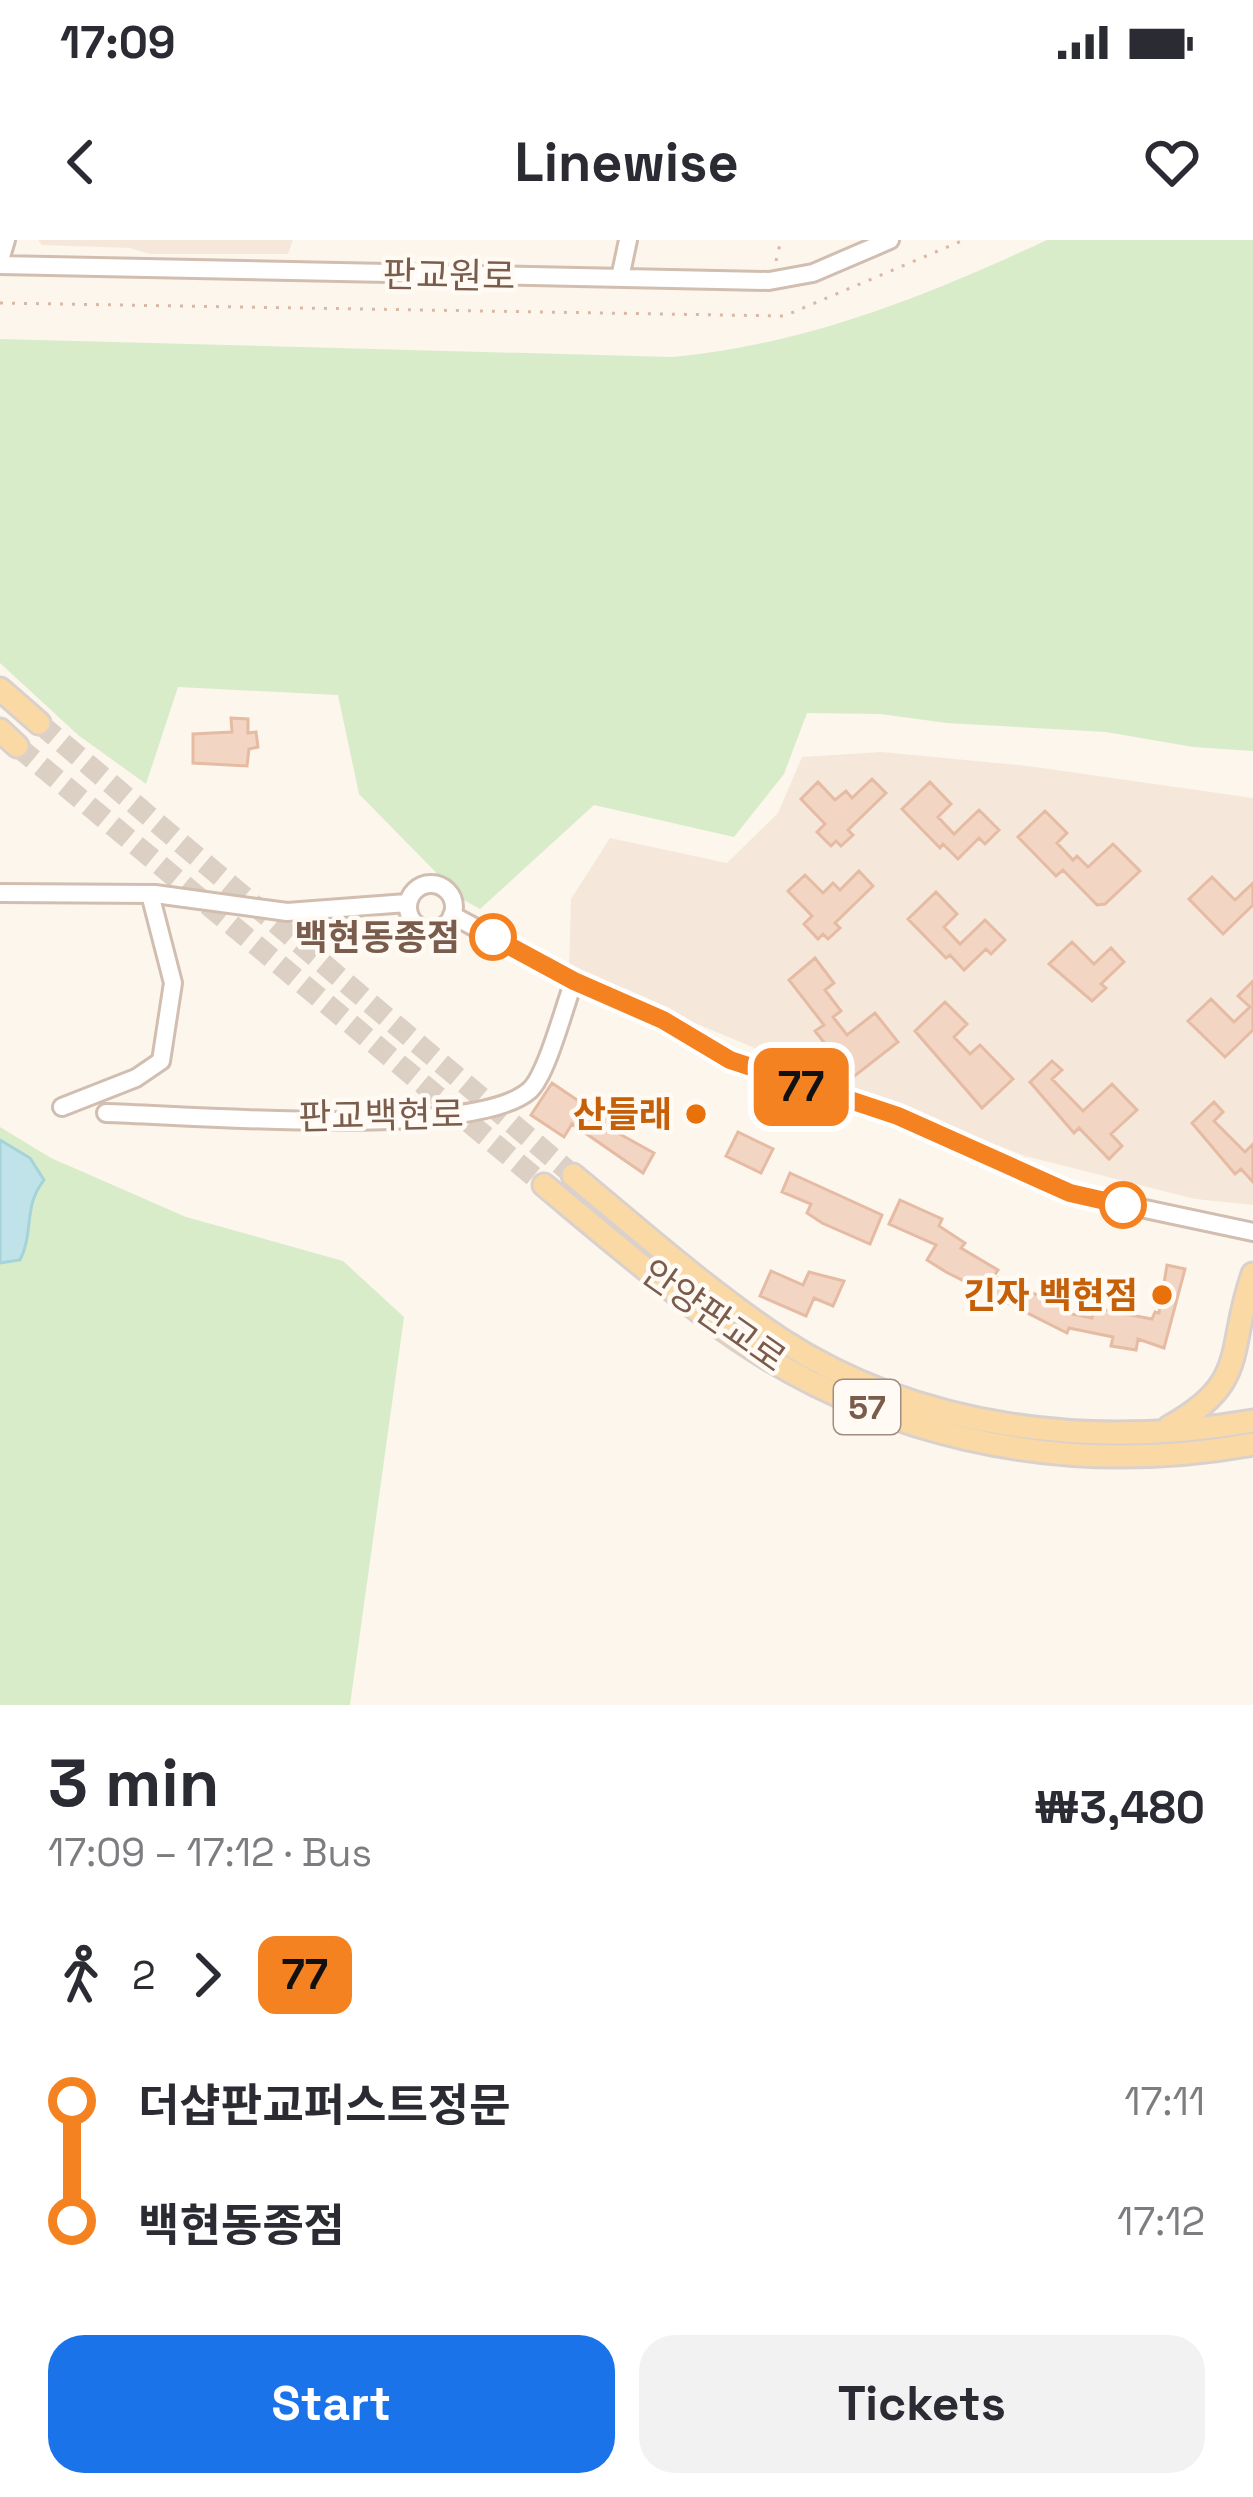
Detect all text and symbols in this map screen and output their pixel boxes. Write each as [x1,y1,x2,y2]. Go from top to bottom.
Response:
text: 17:09 [60,14,176,71]
text: Linewise [514,128,739,197]
icon: back [48,129,114,195]
icon: heart [1139,129,1205,195]
street label: 판교원로 [382,252,516,300]
place label: 백현동종점 [294,915,460,961]
marker: 백현동종점 [471,915,515,959]
line badge: 77 [747,1048,855,1126]
text: 77 [778,1060,824,1113]
street label: 판교백현로 [298,1092,464,1140]
place label: 산들래 [573,1092,672,1138]
marker: 산들래 [683,1101,709,1127]
unlabelled marker [1101,1183,1145,1227]
street label: 안양판교로 [632,1249,794,1382]
place label: 긴자 백현점 [963,1273,1138,1319]
marker: 긴자 백현점 [1149,1282,1175,1308]
road number: 57 [834,1380,900,1434]
text: 3 min [48,1741,219,1825]
text: ₩3,480 [1034,1779,1205,1836]
text: 17:09 – 17:12 · Bus [48,1828,372,1877]
icon: walk [48,1942,114,2008]
icon: forward [174,1942,240,2008]
text: 77 [282,1948,328,2001]
text: 2 [132,1951,156,2000]
text: 더샵판교퍼스트정문 [138,2077,511,2134]
text: 17:11 [1124,2077,1205,2126]
text: 백현동종점 [138,2197,345,2254]
text: 17:12 [1117,2197,1205,2246]
button: Start [48,2335,615,2473]
button: Tickets [639,2335,1205,2473]

